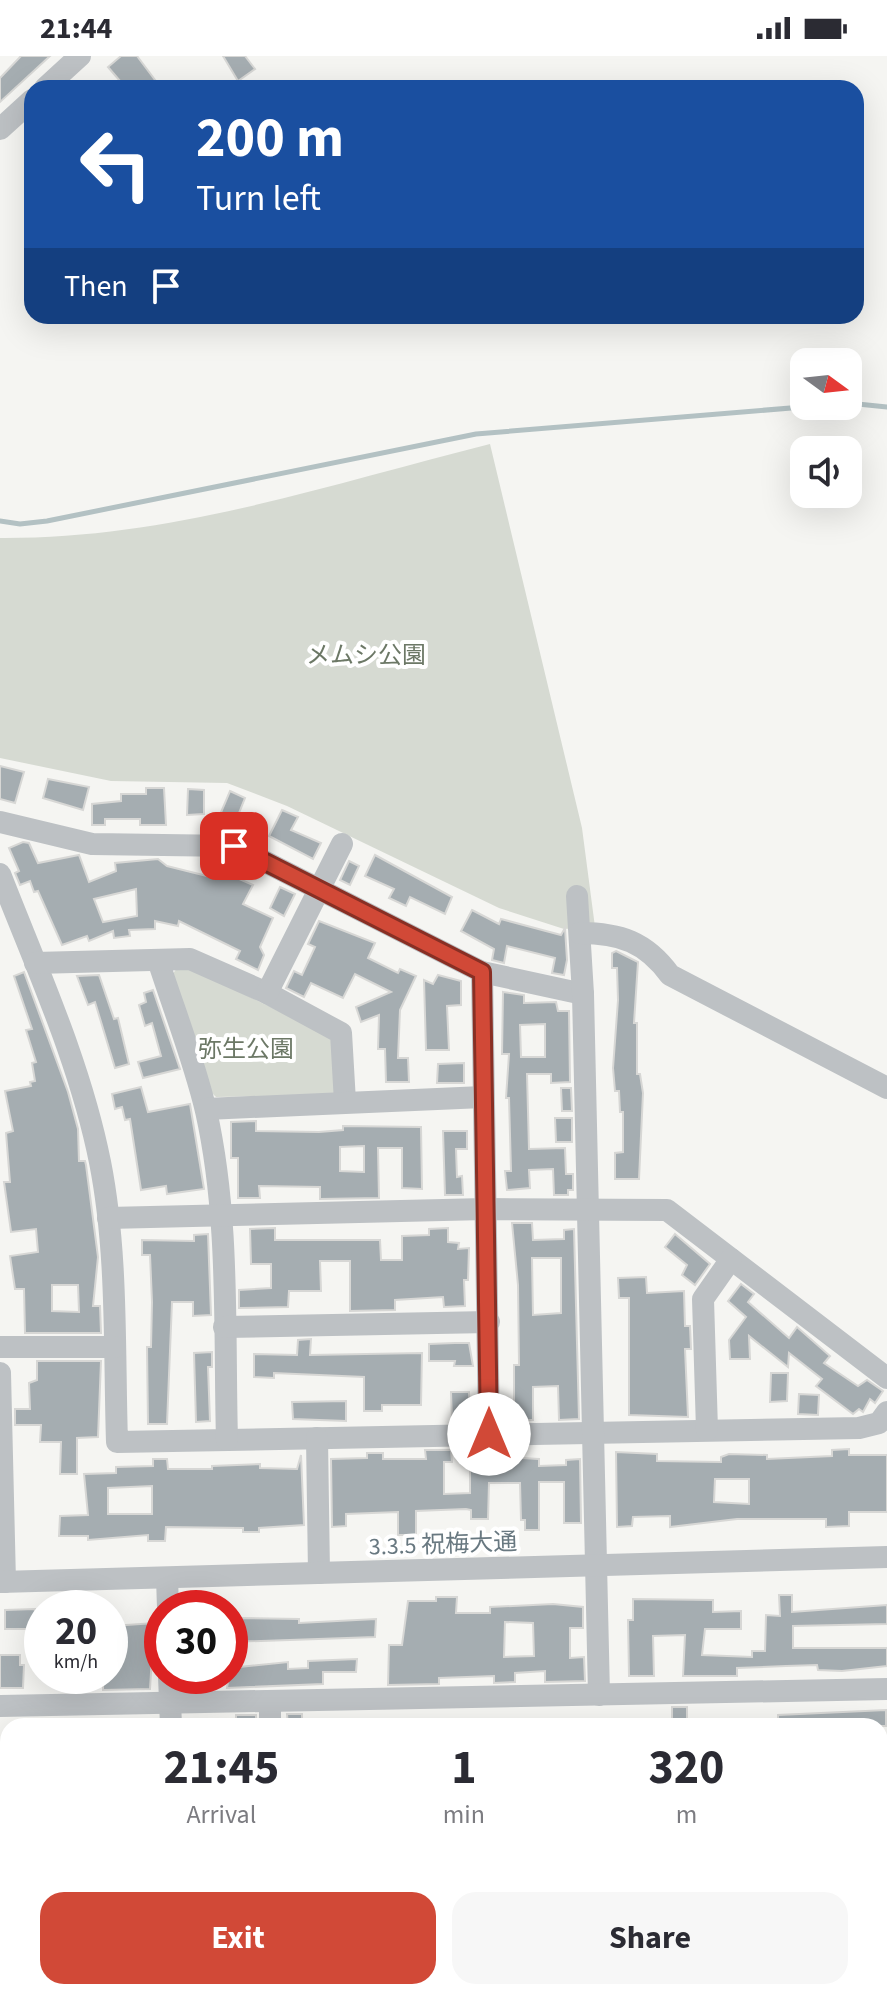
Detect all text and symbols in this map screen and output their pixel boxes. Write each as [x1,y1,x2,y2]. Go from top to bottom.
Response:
text: 21:44 [40,7,112,50]
text: 200 m [196,99,344,178]
icon: left [64,112,168,216]
text: Turn left [196,173,321,224]
icon: arrive [144,264,188,308]
text: Then [64,265,128,308]
north arrow [790,348,862,420]
map controls [790,348,862,508]
button: sound [790,436,862,508]
park label: メムシ公園 [306,638,426,673]
pin [200,812,268,880]
icon: arrive [212,824,256,868]
park label: 弥生公園 [198,1032,294,1067]
position arrow [447,1392,531,1476]
street label: 3.3.5 祝梅大通 [368,1524,518,1565]
speed limit sign: 30 [144,1590,248,1694]
text: 20 [55,1603,97,1660]
text: km/h [54,1648,98,1676]
text: 21:45 [163,1734,279,1802]
text: 1 [451,1734,477,1802]
text: 320 [648,1734,724,1802]
text: Arrival [186,1796,256,1833]
text: min [443,1796,485,1833]
text: m [676,1796,697,1833]
button: Exit [40,1892,436,1984]
button: Share [452,1892,848,1984]

